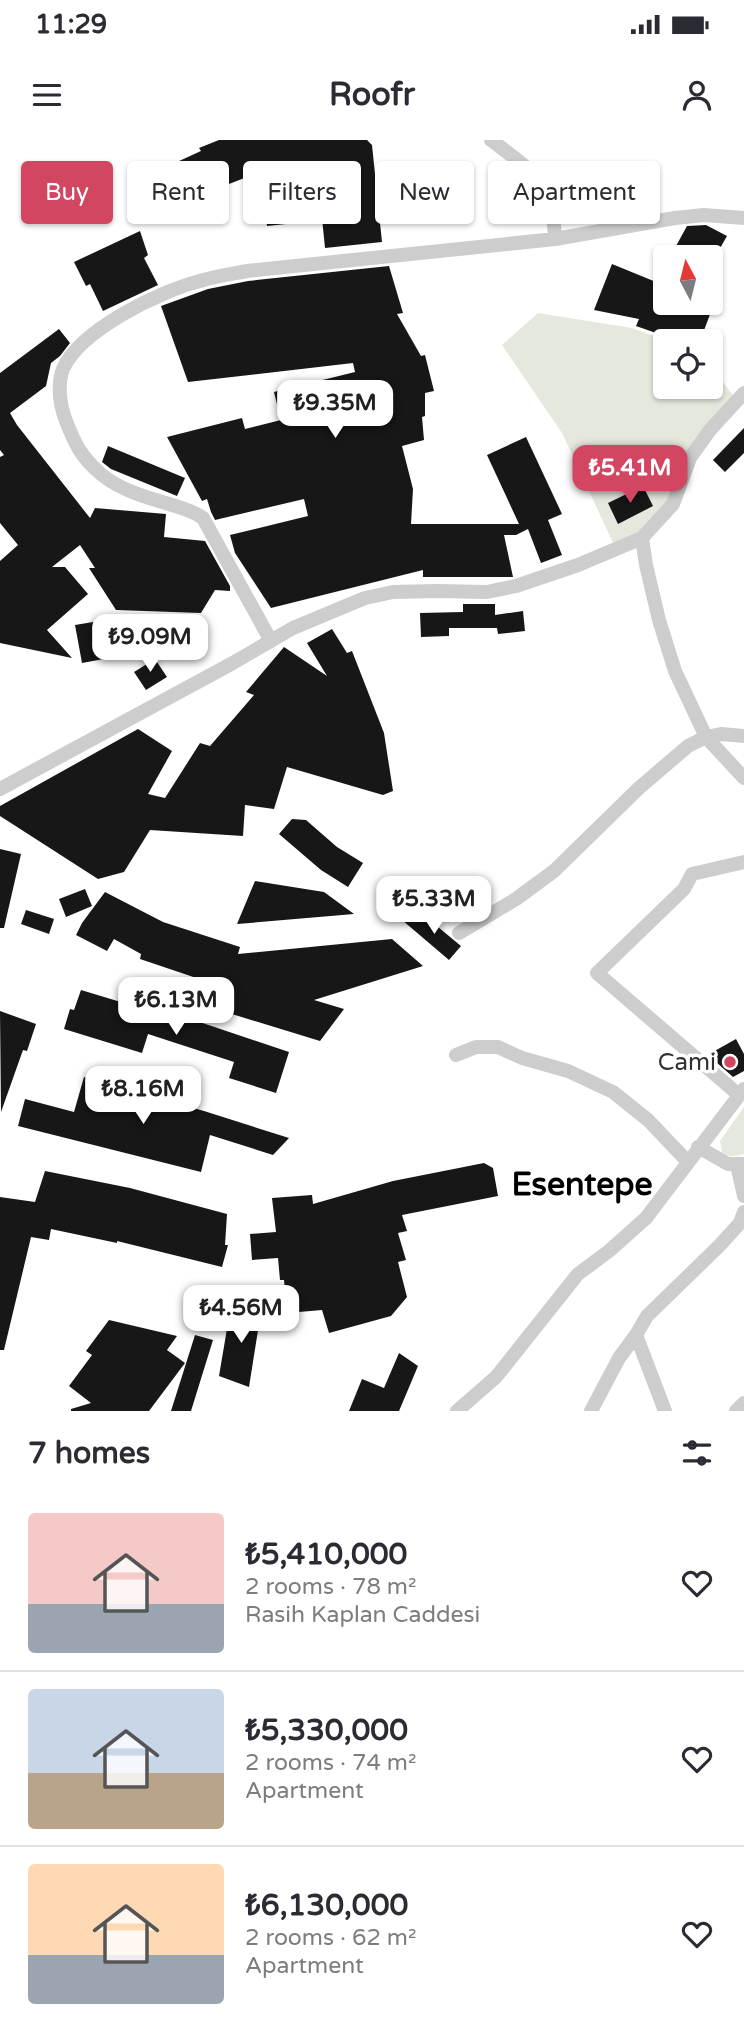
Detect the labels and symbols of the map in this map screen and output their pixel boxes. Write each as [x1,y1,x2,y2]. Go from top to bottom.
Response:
north arrow [653,245,723,315]
pin: ₺9.35M [278,380,392,440]
pin: ₺5.41M [573,446,687,505]
pin: ₺9.09M [93,615,207,674]
pin: ₺5.33M [377,876,491,936]
pin: ₺6.13M [119,978,233,1037]
place label: Cami [658,1048,716,1077]
marker: Cami [722,1054,738,1070]
pin: ₺8.16M [86,1066,200,1126]
district label: Esentepe [511,1166,653,1204]
pin: ₺4.56M [184,1286,298,1345]

